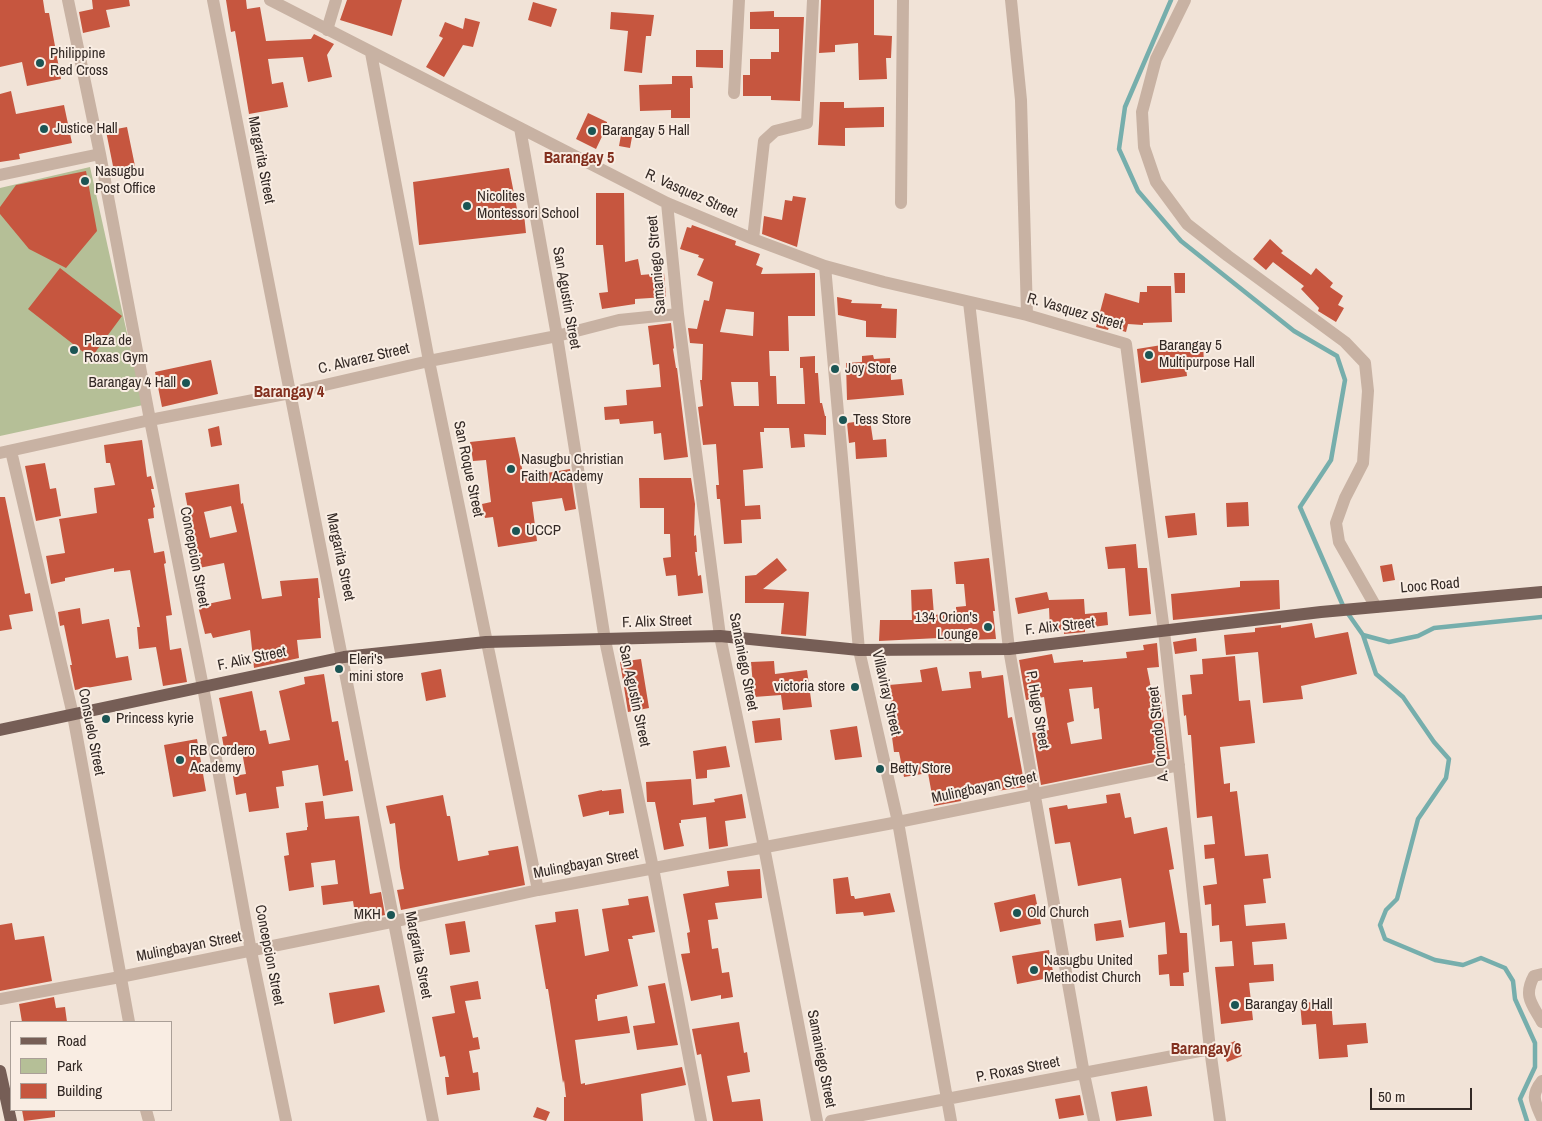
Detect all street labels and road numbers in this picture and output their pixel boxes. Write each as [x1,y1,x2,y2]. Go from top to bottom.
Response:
street label: Margarita Street [244,115,278,205]
street label: R. Vasquez Street [642,166,740,222]
street label: Samaniego Street [644,215,670,315]
street label: San Agustin Street [548,246,584,350]
street label: R. Vasquez Street [1025,290,1125,334]
street label: C. Alvarez Street [317,340,411,378]
street label: San Roque Street [449,419,487,519]
street label: Concepcion Street [175,505,213,609]
street label: Margarita Street [322,512,358,602]
street label: Looc Road [1400,574,1460,598]
street label: F. Alix Street [622,612,692,632]
street label: Samaniego Street [725,612,761,712]
street label: F. Alix Street [1024,614,1096,640]
street label: F. Alix Street [216,643,288,675]
street label: San Agustin Street [614,644,654,748]
street label: Villaviray Street [867,649,905,737]
street label: P. Hugo Street [1021,669,1053,751]
street label: A. Oriondo Street [1145,685,1173,783]
street label: Consuelo Street [74,687,108,777]
street label: Mulingbayan Street [930,768,1038,808]
street label: Mulingbayan Street [532,845,640,883]
street label: Concepcion Street [250,903,288,1007]
street label: Margarita Street [401,910,435,1000]
street label: Mulingbayan Street [135,928,243,966]
street label: Samaniego Street [803,1009,839,1109]
street label: P. Roxas Street [975,1053,1061,1087]

